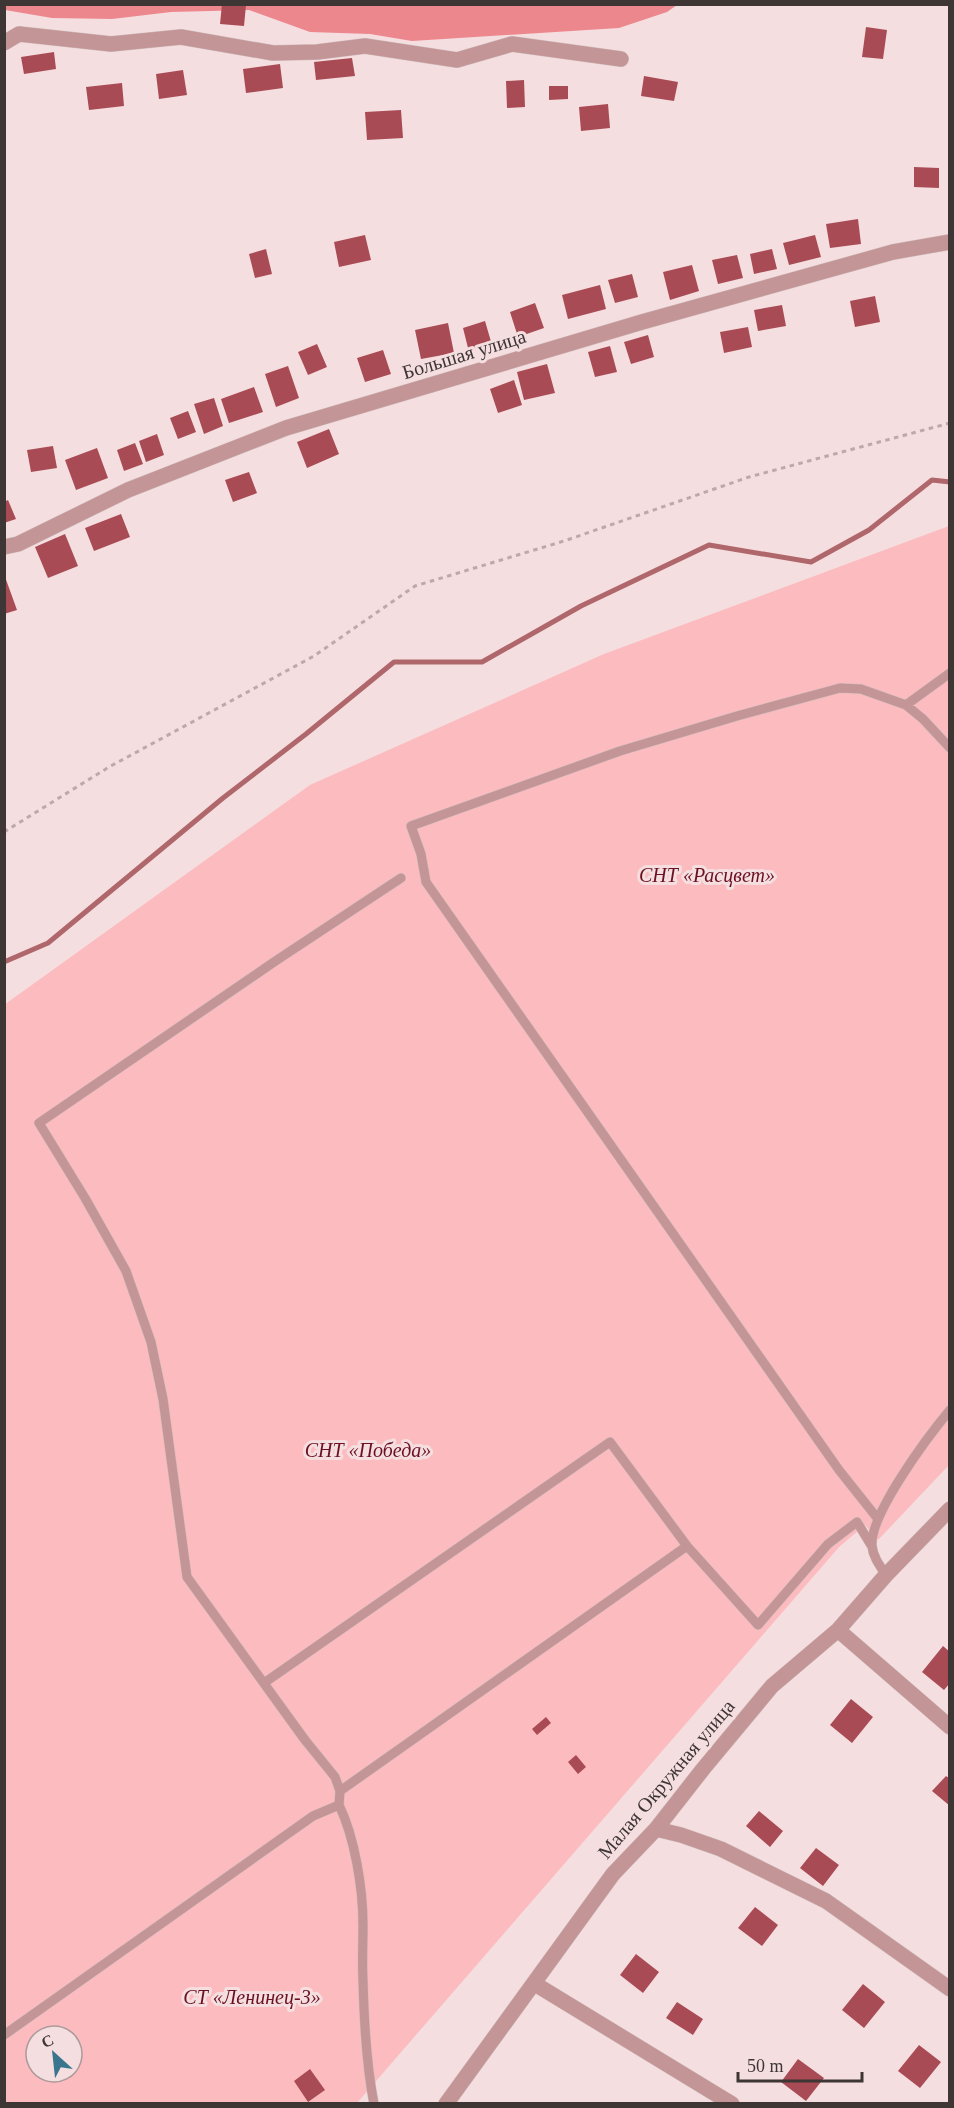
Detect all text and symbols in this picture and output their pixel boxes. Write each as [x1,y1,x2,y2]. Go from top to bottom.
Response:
street label: Большая улица [399,325,529,384]
park label: СНТ «Расцвет» [639,864,775,887]
park label: СНТ «Победа» [305,1439,431,1461]
street label: Малая Окружная улица [593,1695,740,1864]
park label: СТ «Ленинец-3» [183,1986,321,2009]
north arrow [24,2024,84,2084]
text: С [38,2031,56,2051]
scale bar [738,2045,862,2083]
text: 50 m [747,2056,784,2076]

